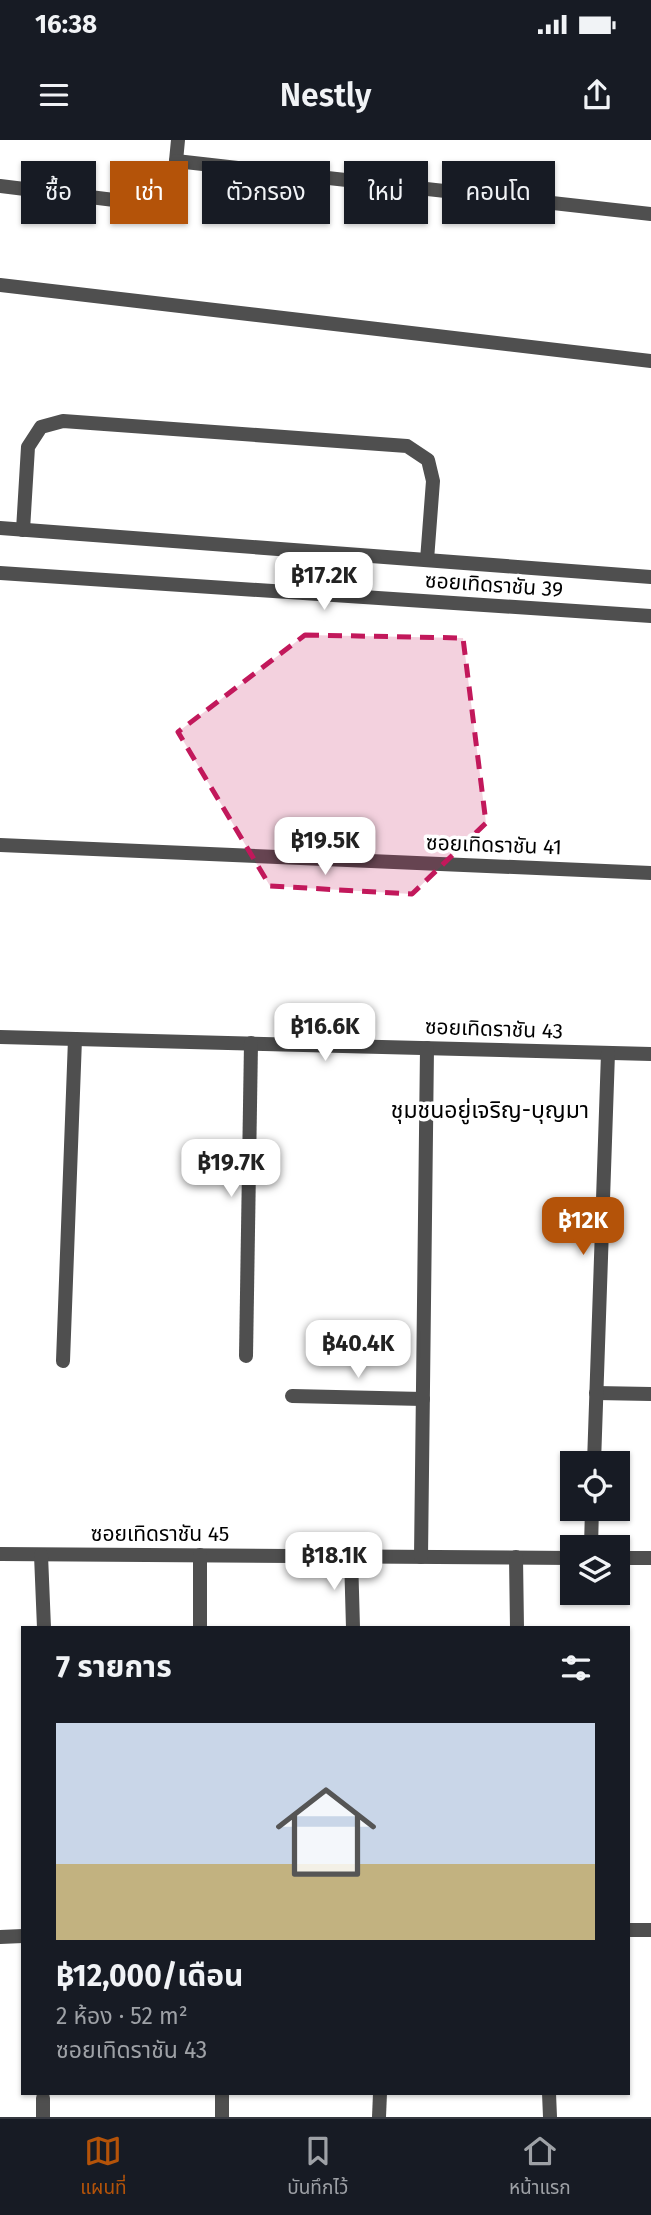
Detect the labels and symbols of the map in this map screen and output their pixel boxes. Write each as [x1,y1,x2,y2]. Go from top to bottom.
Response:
pin: ฿17.2K [267,552,381,612]
street label: ซอยเทิดราชัน 39 [424,567,564,603]
pin: ฿19.5K [268,818,382,877]
street label: ซอยเทิดราชัน 41 [426,830,562,860]
pin: ฿16.6K [268,1004,382,1063]
street label: ซอยเทิดราชัน 43 [424,1014,564,1044]
district label: ชุมชนอยู่เจริญ-บุญมา [391,1096,589,1125]
pin: ฿19.7K [174,1140,288,1199]
pin: ฿12K [542,1198,624,1257]
pin: ฿40.4K [301,1320,415,1380]
street label: ซอยเทิดราชัน 45 [91,1521,229,1547]
pin: ฿18.1K [277,1532,391,1592]

